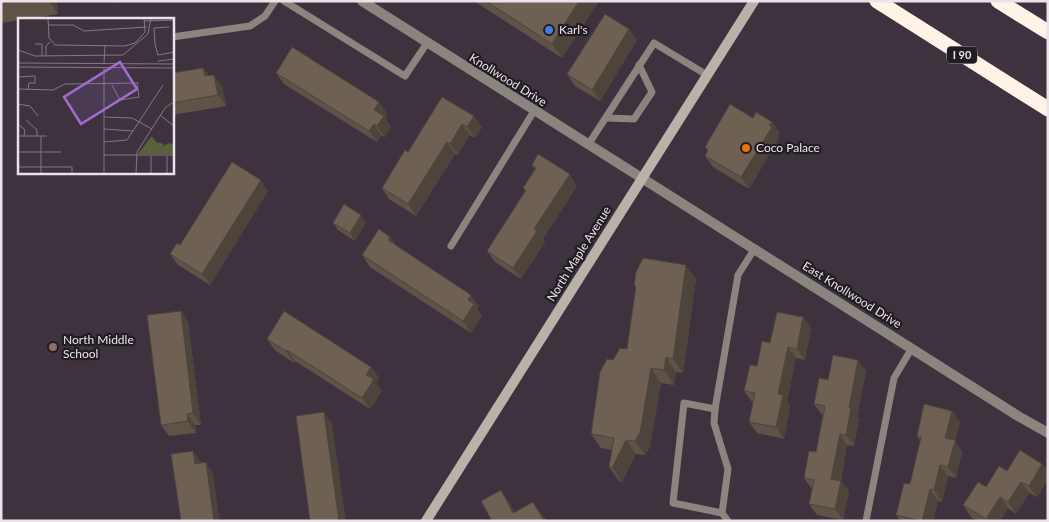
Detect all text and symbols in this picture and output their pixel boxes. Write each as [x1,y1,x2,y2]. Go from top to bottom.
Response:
inset map [18,18,174,174]
place label: Karl's [559,22,588,37]
marker: Karl's [543,24,555,36]
road number: I 90 [947,46,977,64]
street label: Knollwood Drive [467,50,550,109]
place label: Coco Palace [756,140,820,155]
marker: Coco Palace [740,142,752,154]
street label: North Maple Avenue [543,203,614,304]
street label: East Knollwood Drive [800,258,905,331]
place label: North Middle School [63,332,134,361]
marker: North Middle School [47,341,59,353]

